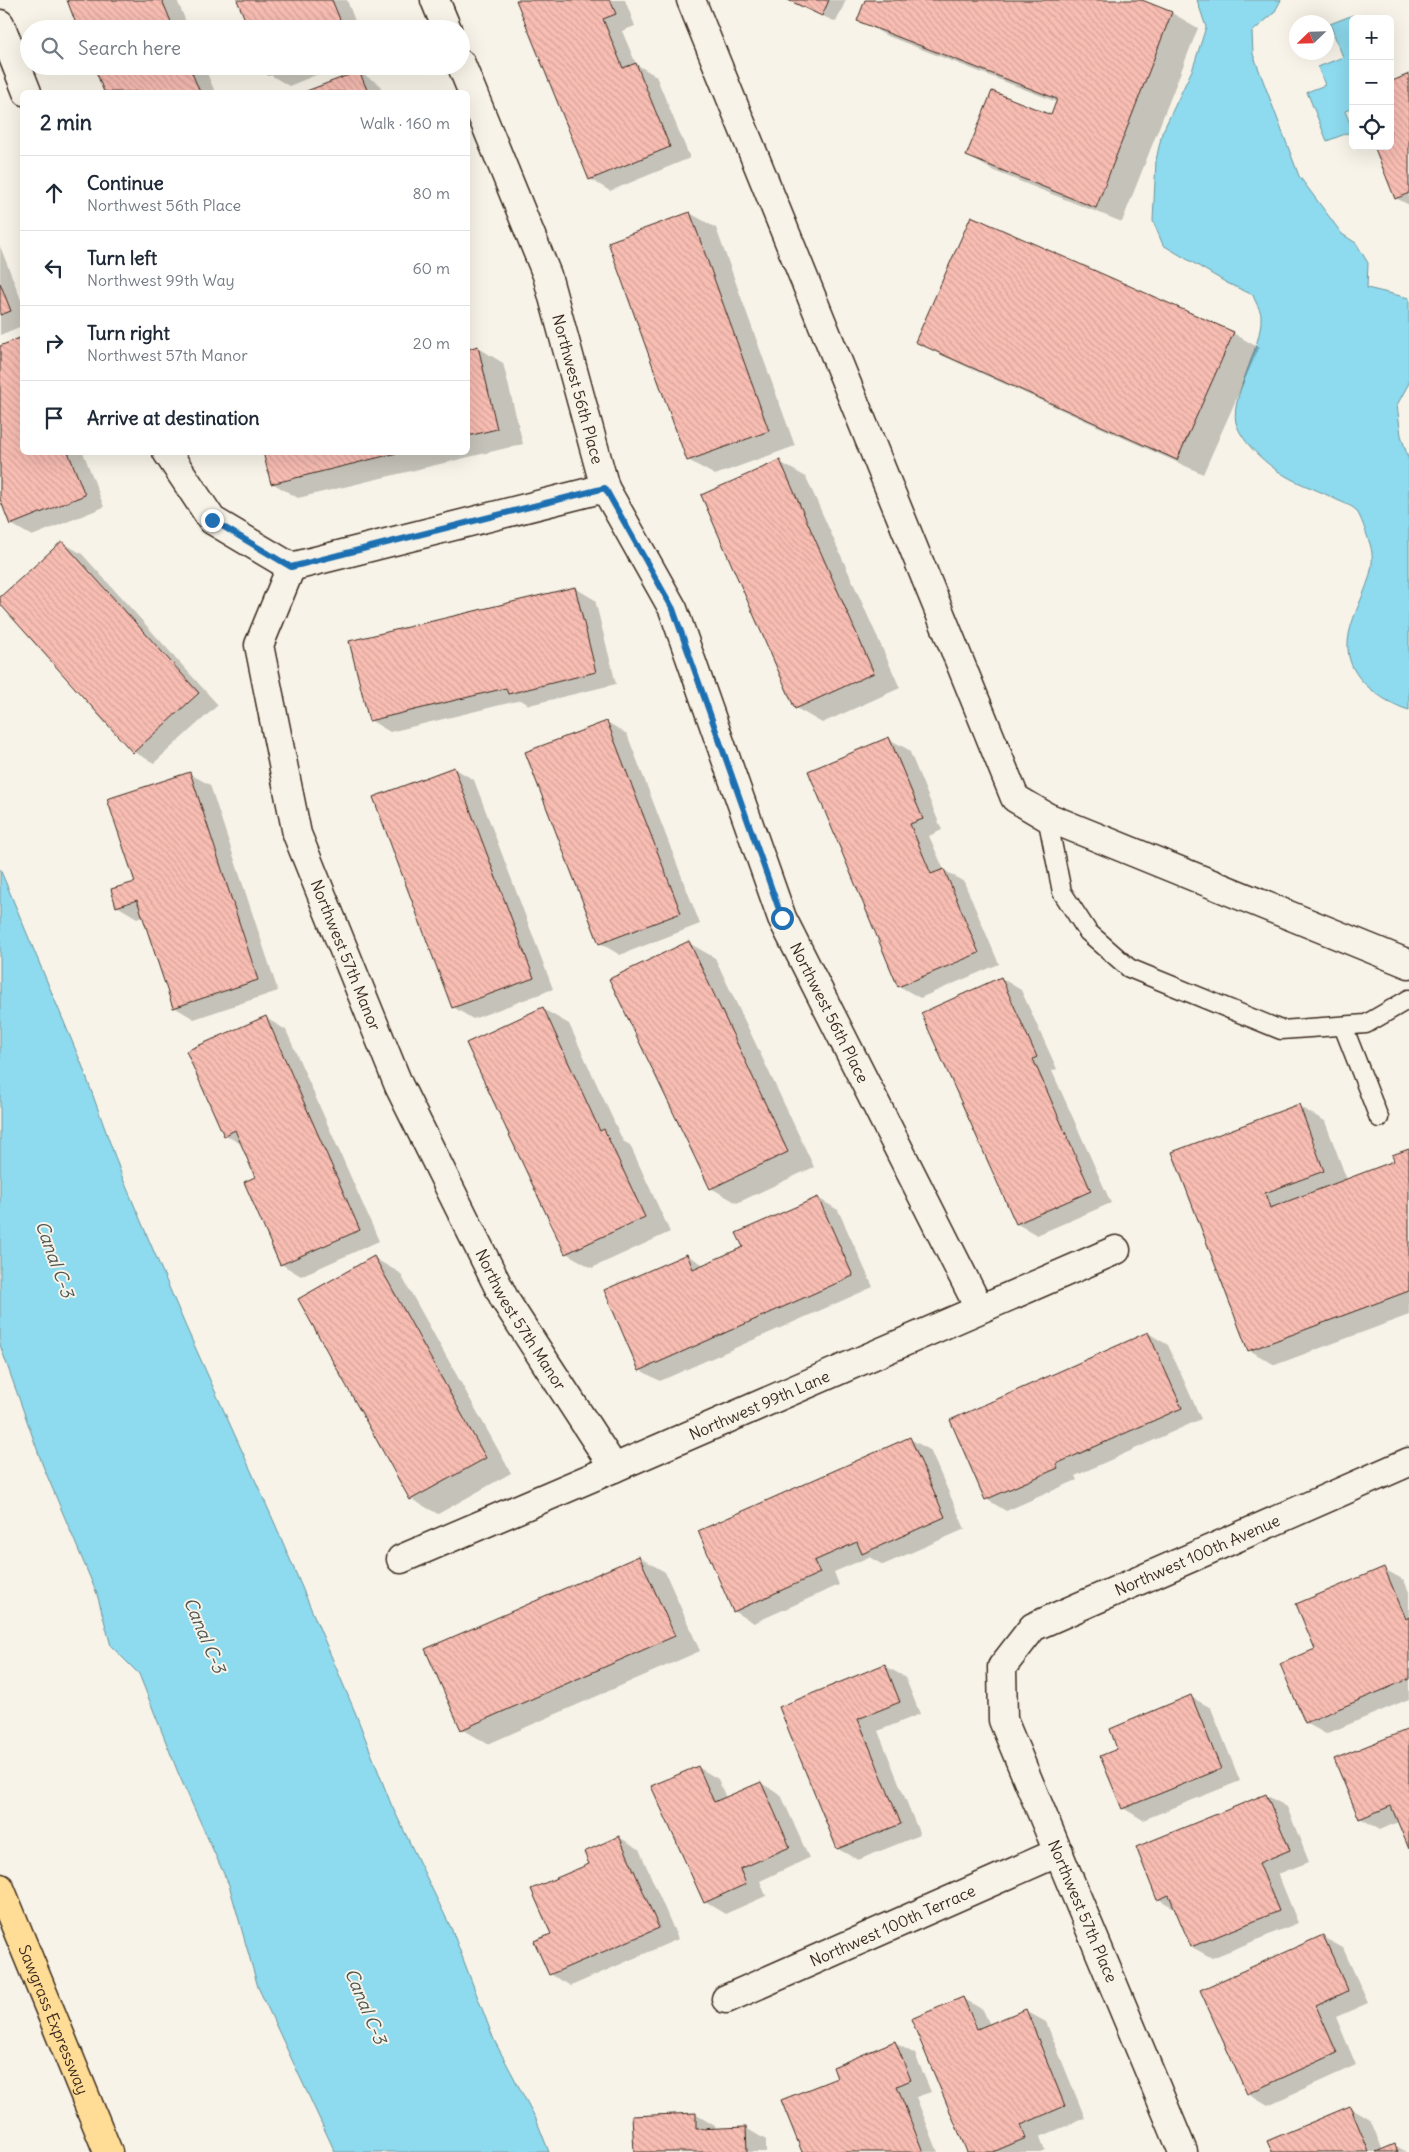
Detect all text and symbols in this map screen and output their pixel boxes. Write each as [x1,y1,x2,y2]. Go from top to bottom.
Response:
north arrow [1289,15,1334,60]
map controls [1349,15,1394,150]
button: + [1349,15,1394,60]
search box [20,20,470,75]
icon: search [38,34,66,62]
text: Search here [78,36,181,60]
button: − [1349,60,1394,105]
button: locate [1349,105,1394,150]
text: 2 min [40,109,92,136]
text: Walk · 160 m [360,113,450,133]
text: Continue [87,171,164,195]
icon: ahead [40,179,68,207]
text: 80 m [412,183,450,203]
text: Northwest 56th Place [87,195,241,215]
text: Turn left [87,246,157,270]
icon: left [40,254,68,282]
text: 60 m [412,258,450,278]
text: Northwest 99th Way [87,270,235,290]
street label: Northwest 56th Place [548,312,608,466]
text: Turn right [87,321,170,345]
icon: right [40,329,68,357]
text: 20 m [413,333,450,353]
text: Northwest 57th Manor [87,345,248,365]
icon: arrive [40,404,68,432]
text: Arrive at destination [87,406,260,430]
route end [201,509,224,532]
street label: Northwest 57th Manor [306,877,386,1034]
route start [771,907,794,930]
street label: Northwest 56th Place [786,939,873,1086]
water label: Canal C-3 [31,1218,80,1302]
street label: Northwest 57th Manor [471,1246,571,1394]
street label: Northwest 99th Lane [686,1366,833,1444]
street label: Northwest 100th Avenue [1112,1510,1283,1600]
water label: Canal C-3 [179,1594,232,1678]
street label: Northwest 57th Place [1044,1837,1122,1985]
street label: Northwest 100th Terrace [807,1880,978,1971]
street label: Sawgrass Expressway [14,1942,93,2097]
water label: Canal C-3 [340,1965,393,2049]

